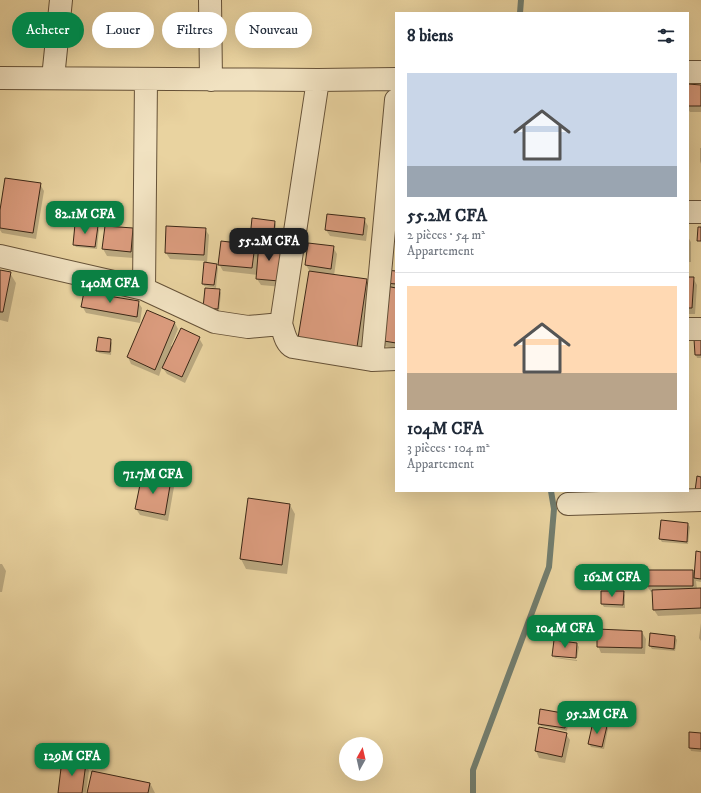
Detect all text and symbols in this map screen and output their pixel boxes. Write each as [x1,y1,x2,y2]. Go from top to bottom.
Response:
chip: Acheter [12,12,84,48]
chip: Louer [92,12,154,48]
chip: Filtres [162,12,227,48]
chip: Nouveau [235,12,312,48]
text: 8 biens [407,25,453,47]
icon: filters [655,25,677,47]
icon: home [506,99,578,171]
pin: 82.1M CFA [39,201,131,235]
text: 55.2M CFA [407,205,487,227]
text: 82.1M CFA [55,206,115,222]
text: 2 pièces · 54 m² [407,227,485,243]
pin: 55.2M CFA [223,228,315,262]
text: 55.2M CFA [238,233,300,249]
text: Appartement [407,243,474,259]
pin: 140M CFA [69,270,151,304]
text: 140M CFA [81,275,139,291]
icon: home [506,312,578,384]
text: 104M CFA [407,418,483,440]
text: 3 pièces · 104 m² [407,440,489,456]
text: Appartement [407,456,474,472]
pin: 71.7M CFA [107,461,199,495]
text: 71.7M CFA [123,466,183,482]
pin: 162M CFA [571,564,653,598]
text: 162M CFA [583,569,641,585]
pin: 104M CFA [524,615,606,649]
text: 104M CFA [536,620,594,636]
pin: 95.2M CFA [551,701,643,735]
text: 95.2M CFA [566,706,628,722]
north arrow [339,737,383,781]
map controls [339,737,383,781]
pin: 129M CFA [31,743,113,777]
text: 129M CFA [44,748,100,764]

